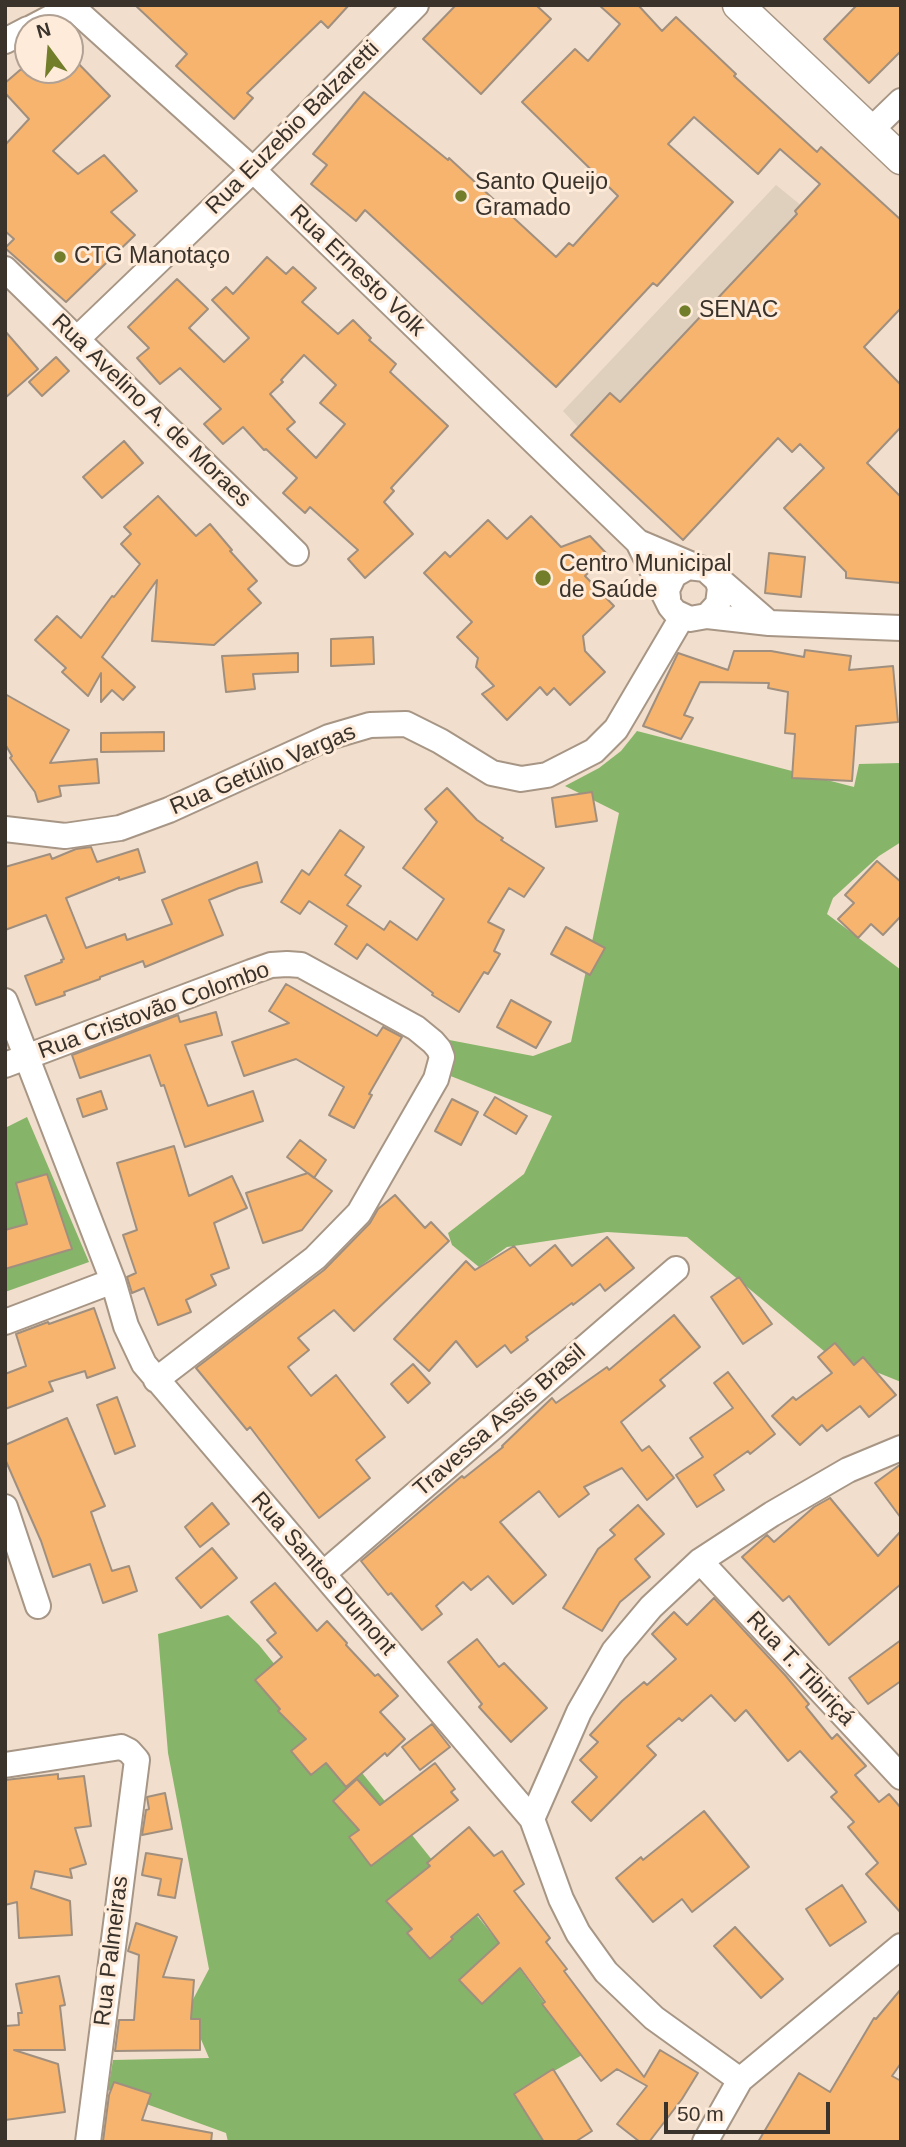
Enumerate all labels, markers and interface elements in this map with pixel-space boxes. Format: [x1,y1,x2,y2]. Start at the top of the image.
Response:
north arrow [14,14,84,84]
text: N [34,18,53,42]
street label: Rua Euzebio Balzaretti [201,36,385,220]
place label: Santo Queijo Gramado [475,169,608,223]
marker: Santo Queijo Gramado [453,188,469,204]
street label: Rua Ernesto Volk [283,199,431,343]
place label: CTG Manotaço [74,243,230,271]
marker: CTG Manotaço [52,249,68,265]
place label: SENAC [699,297,778,325]
marker: SENAC [677,303,693,319]
street label: Rua Avelino A. de Moraes [45,308,257,514]
place label: Centro Municipal de Saúde [559,551,732,605]
marker: Centro Municipal de Saúde [533,568,553,588]
street label: Rua Getúlio Vargas [166,718,360,822]
street label: Rua Cristovão Colombo [35,956,273,1066]
street label: Travessa Assis Brasil [408,1339,592,1503]
street label: Rua Santos Dumont [245,1487,401,1661]
street label: Rua T. Tibiriçá [740,1606,860,1732]
street label: Rua Palmeiras [89,1874,135,2028]
scale bar [668,2088,834,2132]
text: 50 m [677,2102,724,2125]

